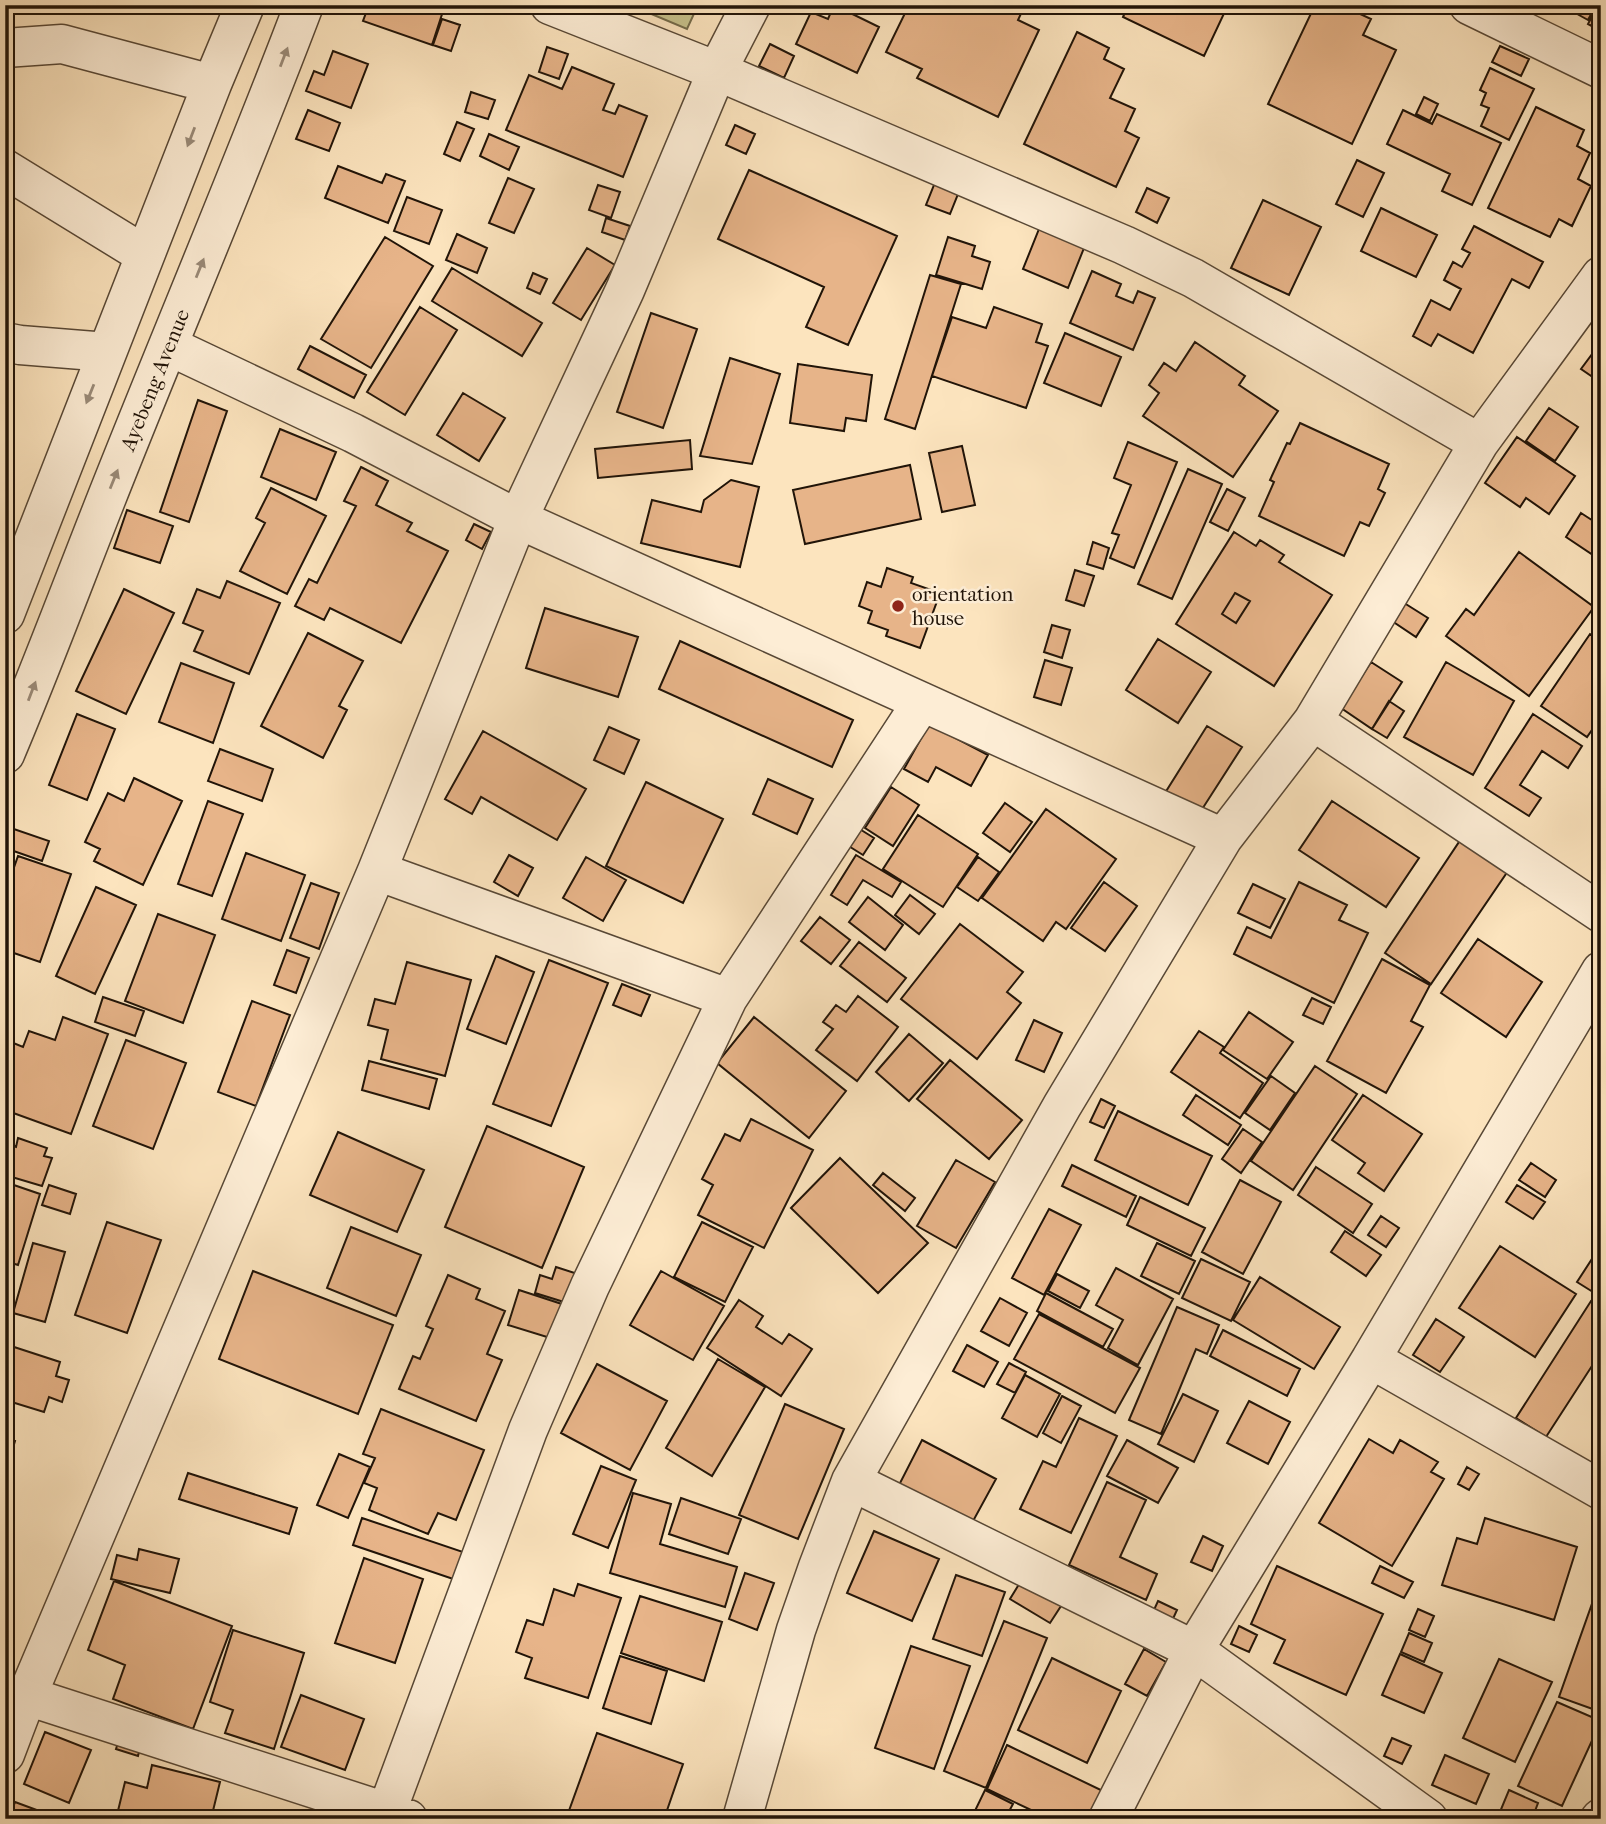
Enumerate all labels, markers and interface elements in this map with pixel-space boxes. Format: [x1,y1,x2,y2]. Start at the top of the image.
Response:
one-way arrow [279,46,290,67]
one-way arrow [186,126,197,147]
one-way arrow [195,258,206,279]
street label: Ayebeng Avenue [115,306,194,455]
one-way arrow [85,384,96,405]
one-way arrow [109,468,120,489]
place label: orientation house [912,582,1013,630]
marker: orientation house [890,598,906,614]
one-way arrow [26,680,37,701]

